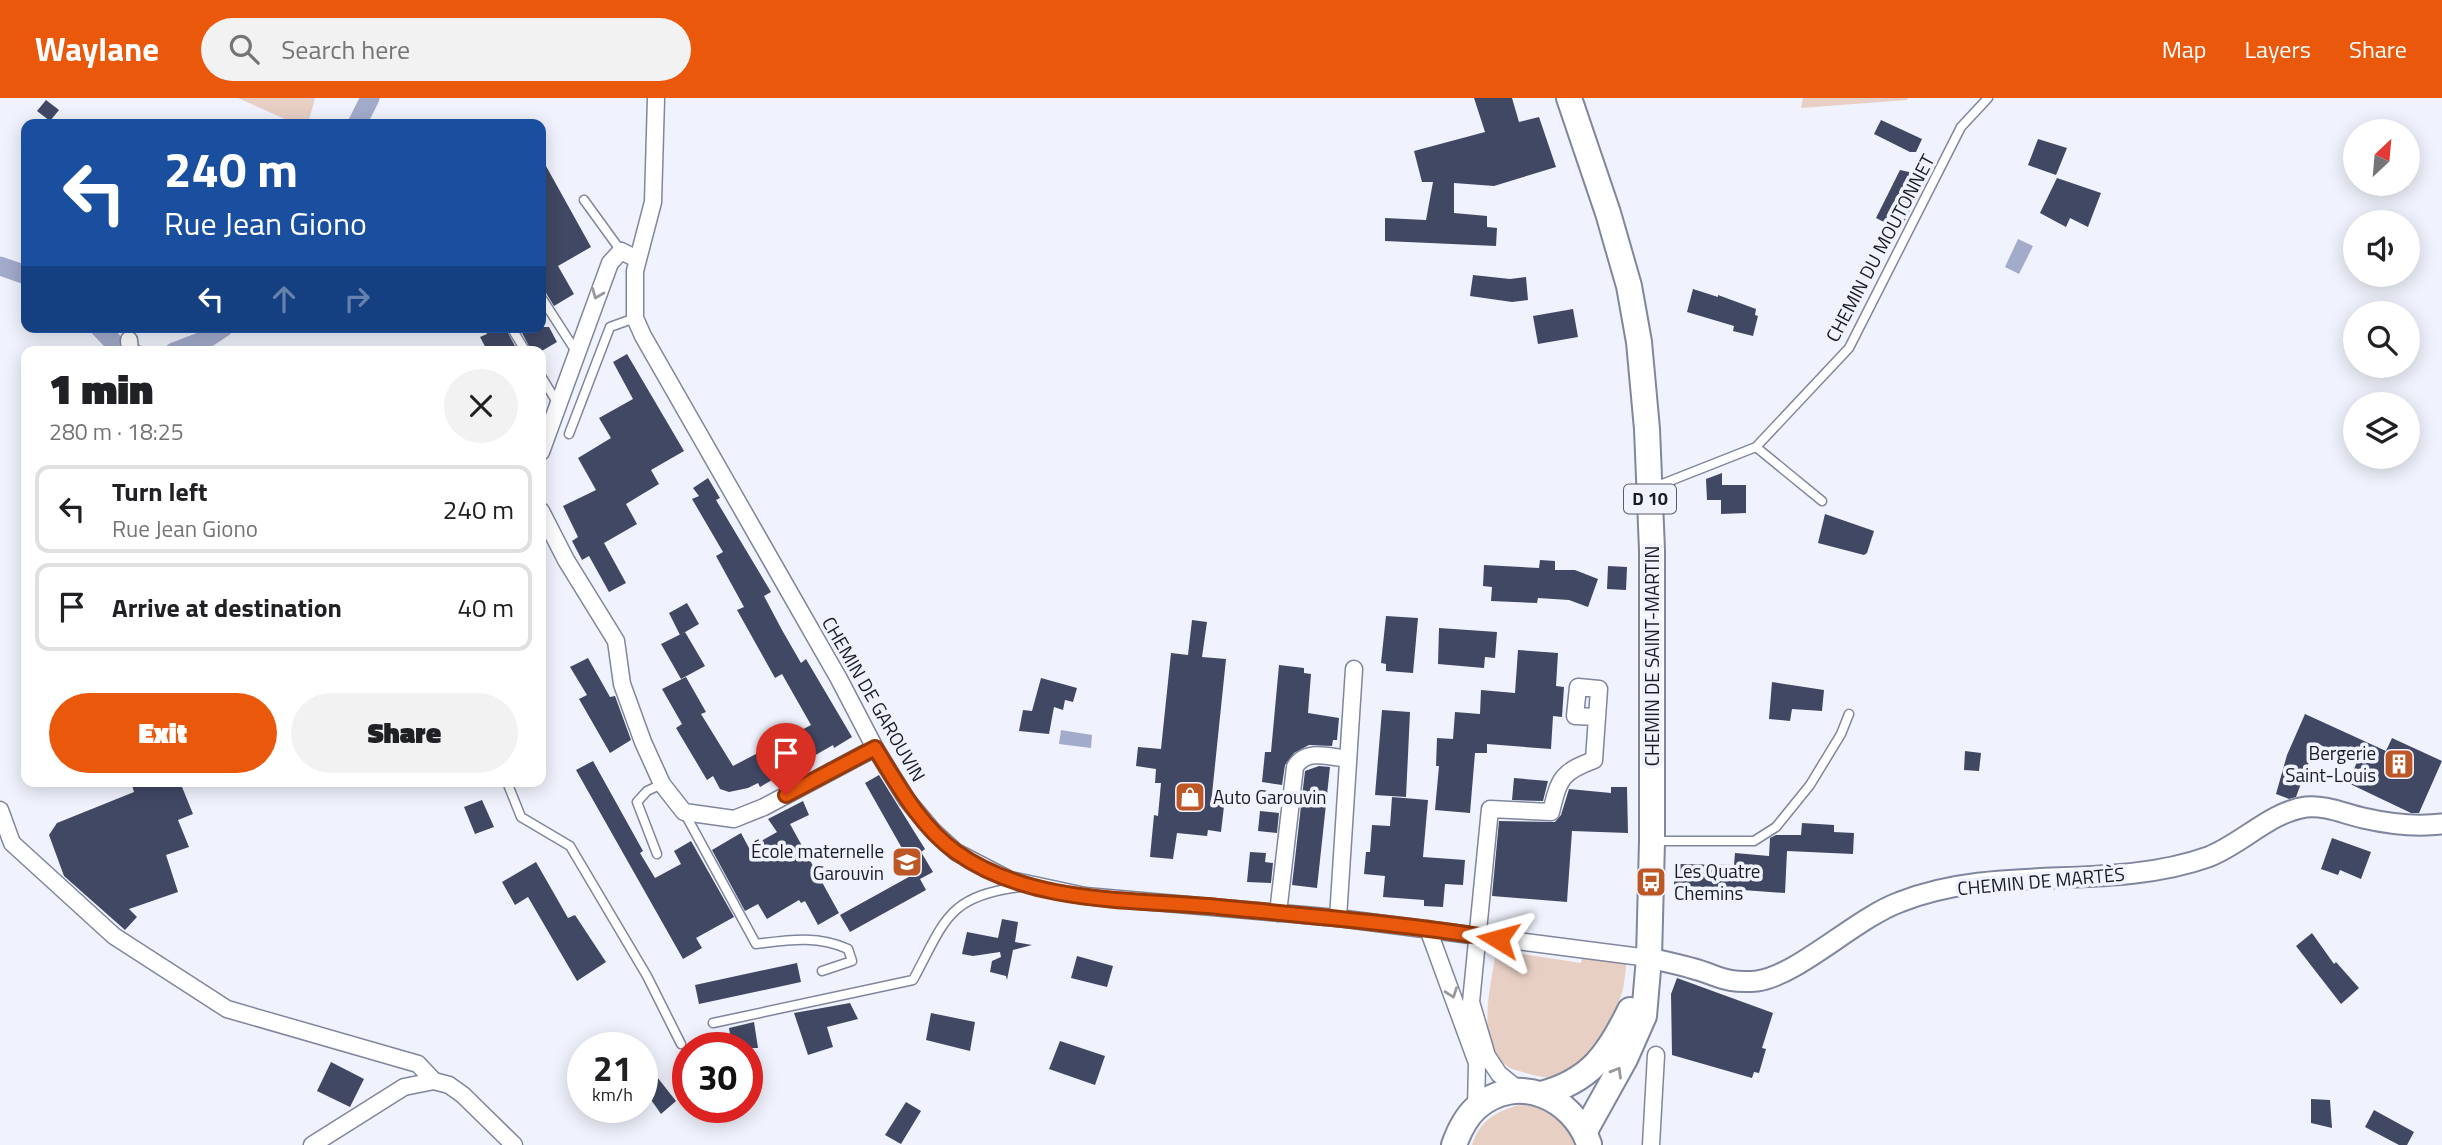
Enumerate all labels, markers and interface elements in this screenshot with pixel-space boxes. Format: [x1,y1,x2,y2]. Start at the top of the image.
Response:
search box [201,18,691,81]
text: Waylane [35,24,159,74]
icon: search [225,30,263,68]
text: Search here [281,30,410,69]
text: Map [2162,31,2207,67]
text: Layers [2245,31,2311,67]
text: Share [2349,31,2407,67]
north arrow [2343,119,2420,196]
map controls [2343,119,2420,469]
text: 240 m [164,131,298,206]
icon: left [49,147,140,238]
street label: CHEMIN DU MOUTONNET [1818,149,1941,347]
text: Rue Jean Giono [164,199,367,247]
button: sound [2343,210,2420,287]
icon: left [192,280,230,318]
icon: ahead [265,280,303,318]
icon: right [338,280,376,318]
one-way arrow [592,288,606,300]
button: search [2343,301,2420,378]
text: 1 min [49,356,153,420]
button: close [444,369,518,443]
button: layers [2343,392,2420,469]
text: 280 m · 18:25 [49,414,184,449]
text: Turn left [112,472,207,511]
road number: D 10 [1624,484,1676,514]
icon: left [53,490,91,528]
text: 240 m [443,490,514,529]
text: Rue Jean Giono [112,511,258,546]
street label: CHEMIN DE SAINT-MARTIN [1637,546,1666,766]
icon: arrive [53,588,91,626]
text: Arrive at destination [112,588,342,627]
text: 40 m [457,588,514,627]
street label: CHEMIN DE GAROUVIN [815,611,934,787]
button: Exit [49,693,277,773]
button: Share [291,693,518,773]
pin [756,723,816,795]
icon: arrive [767,734,805,772]
place label: Bergerie Saint-Louis [2285,738,2376,789]
building icon: Bergerie Saint-Louis [2382,747,2416,781]
shop icon: Auto Garouvin [1173,780,1207,814]
place label: Auto Garouvin [1213,782,1327,811]
place label: École maternelle Garouvin [751,836,884,887]
school or university icon: École maternelle Garouvin [890,845,924,879]
place label: Les Quatre Chemins [1674,856,1760,907]
street label: CHEMIN DE MARTÈS [1956,859,2126,902]
bus stop icon: Les Quatre Chemins [1634,865,1668,899]
position arrow [1461,902,1535,976]
one-way arrow [1443,987,1457,999]
speed limit sign: 30 [672,1032,763,1123]
text: 21 [593,1041,632,1095]
one-way arrow [1609,1066,1622,1079]
text: km/h [592,1081,633,1108]

